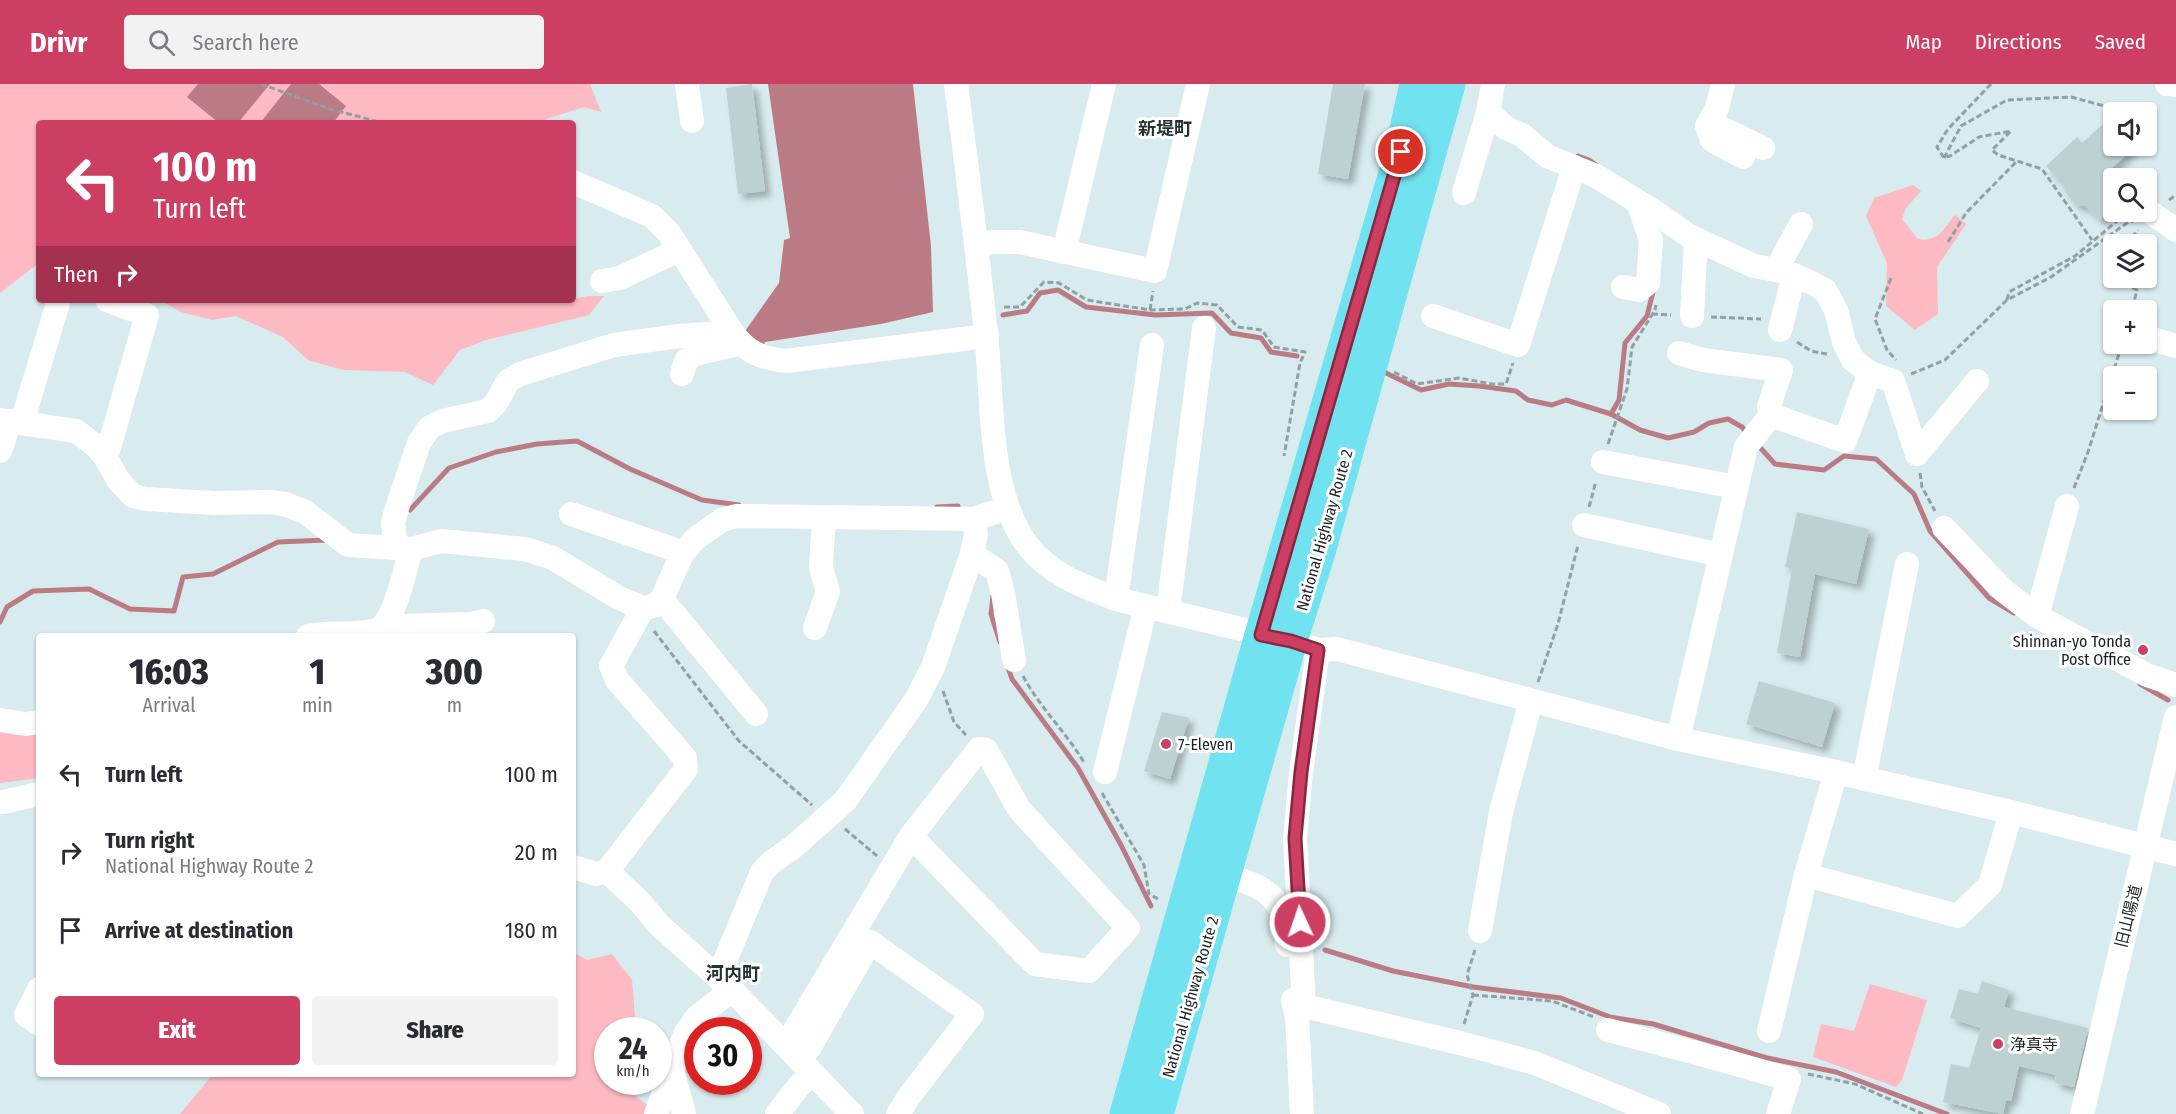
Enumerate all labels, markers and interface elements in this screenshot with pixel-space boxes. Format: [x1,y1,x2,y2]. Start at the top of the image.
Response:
search box [124,15,544,69]
text: Drivr [30,26,88,59]
icon: search [145,26,178,59]
text: Search here [193,29,299,56]
text: Map [1905,29,1942,55]
text: Directions [1975,29,2062,55]
text: Saved [2095,29,2146,55]
map controls [2103,102,2157,420]
button: sound [2103,102,2157,156]
district label: 新堤町 [1138,118,1192,140]
pin [1375,126,1426,177]
icon: arrive [1384,135,1417,168]
text: 100 m [153,142,257,192]
icon: left [54,144,132,222]
button: search [2103,168,2157,222]
text: Turn left [153,193,246,225]
button: layers [2103,234,2157,288]
icon: right [110,258,143,291]
text: Then [54,261,98,288]
button: + [2103,300,2157,354]
button: − [2103,366,2157,420]
street label: National Highway Route 2 [1292,447,1357,613]
place label: Shinnan-yo Tonda Post Office [2013,632,2131,669]
marker: Shinnan-yo Tonda Post Office [2136,643,2150,657]
text: 16:03 [129,650,209,694]
text: 1 [310,650,325,694]
text: 300 [426,650,483,694]
text: Arrival [142,693,195,717]
text: min [302,693,333,717]
text: m [447,693,462,717]
place label: 7-Eleven [1178,735,1233,754]
marker: 7-Eleven [1159,737,1173,751]
icon: left [54,758,87,791]
text: Turn left [105,761,183,788]
text: 100 m [504,761,558,788]
text: Turn right [105,827,194,854]
icon: right [54,836,87,869]
text: 20 m [515,839,558,866]
text: National Highway Route 2 [105,854,313,878]
street label: 旧山陽道 [2112,883,2145,949]
position arrow [1268,890,1332,954]
icon: arrive [54,914,87,947]
street label: National Highway Route 2 [1158,914,1223,1080]
text: Arrive at destination [105,917,293,944]
text: 180 m [505,917,558,944]
district label: 河内町 [706,963,760,985]
button: Exit [54,996,300,1065]
button: Share [312,996,558,1065]
speed limit sign: 30 [684,1017,762,1095]
text: 24 [619,1031,647,1067]
place label: 浄真寺 [2010,1035,2058,1054]
marker: 浄真寺 [1991,1037,2005,1051]
text: km/h [616,1062,650,1080]

